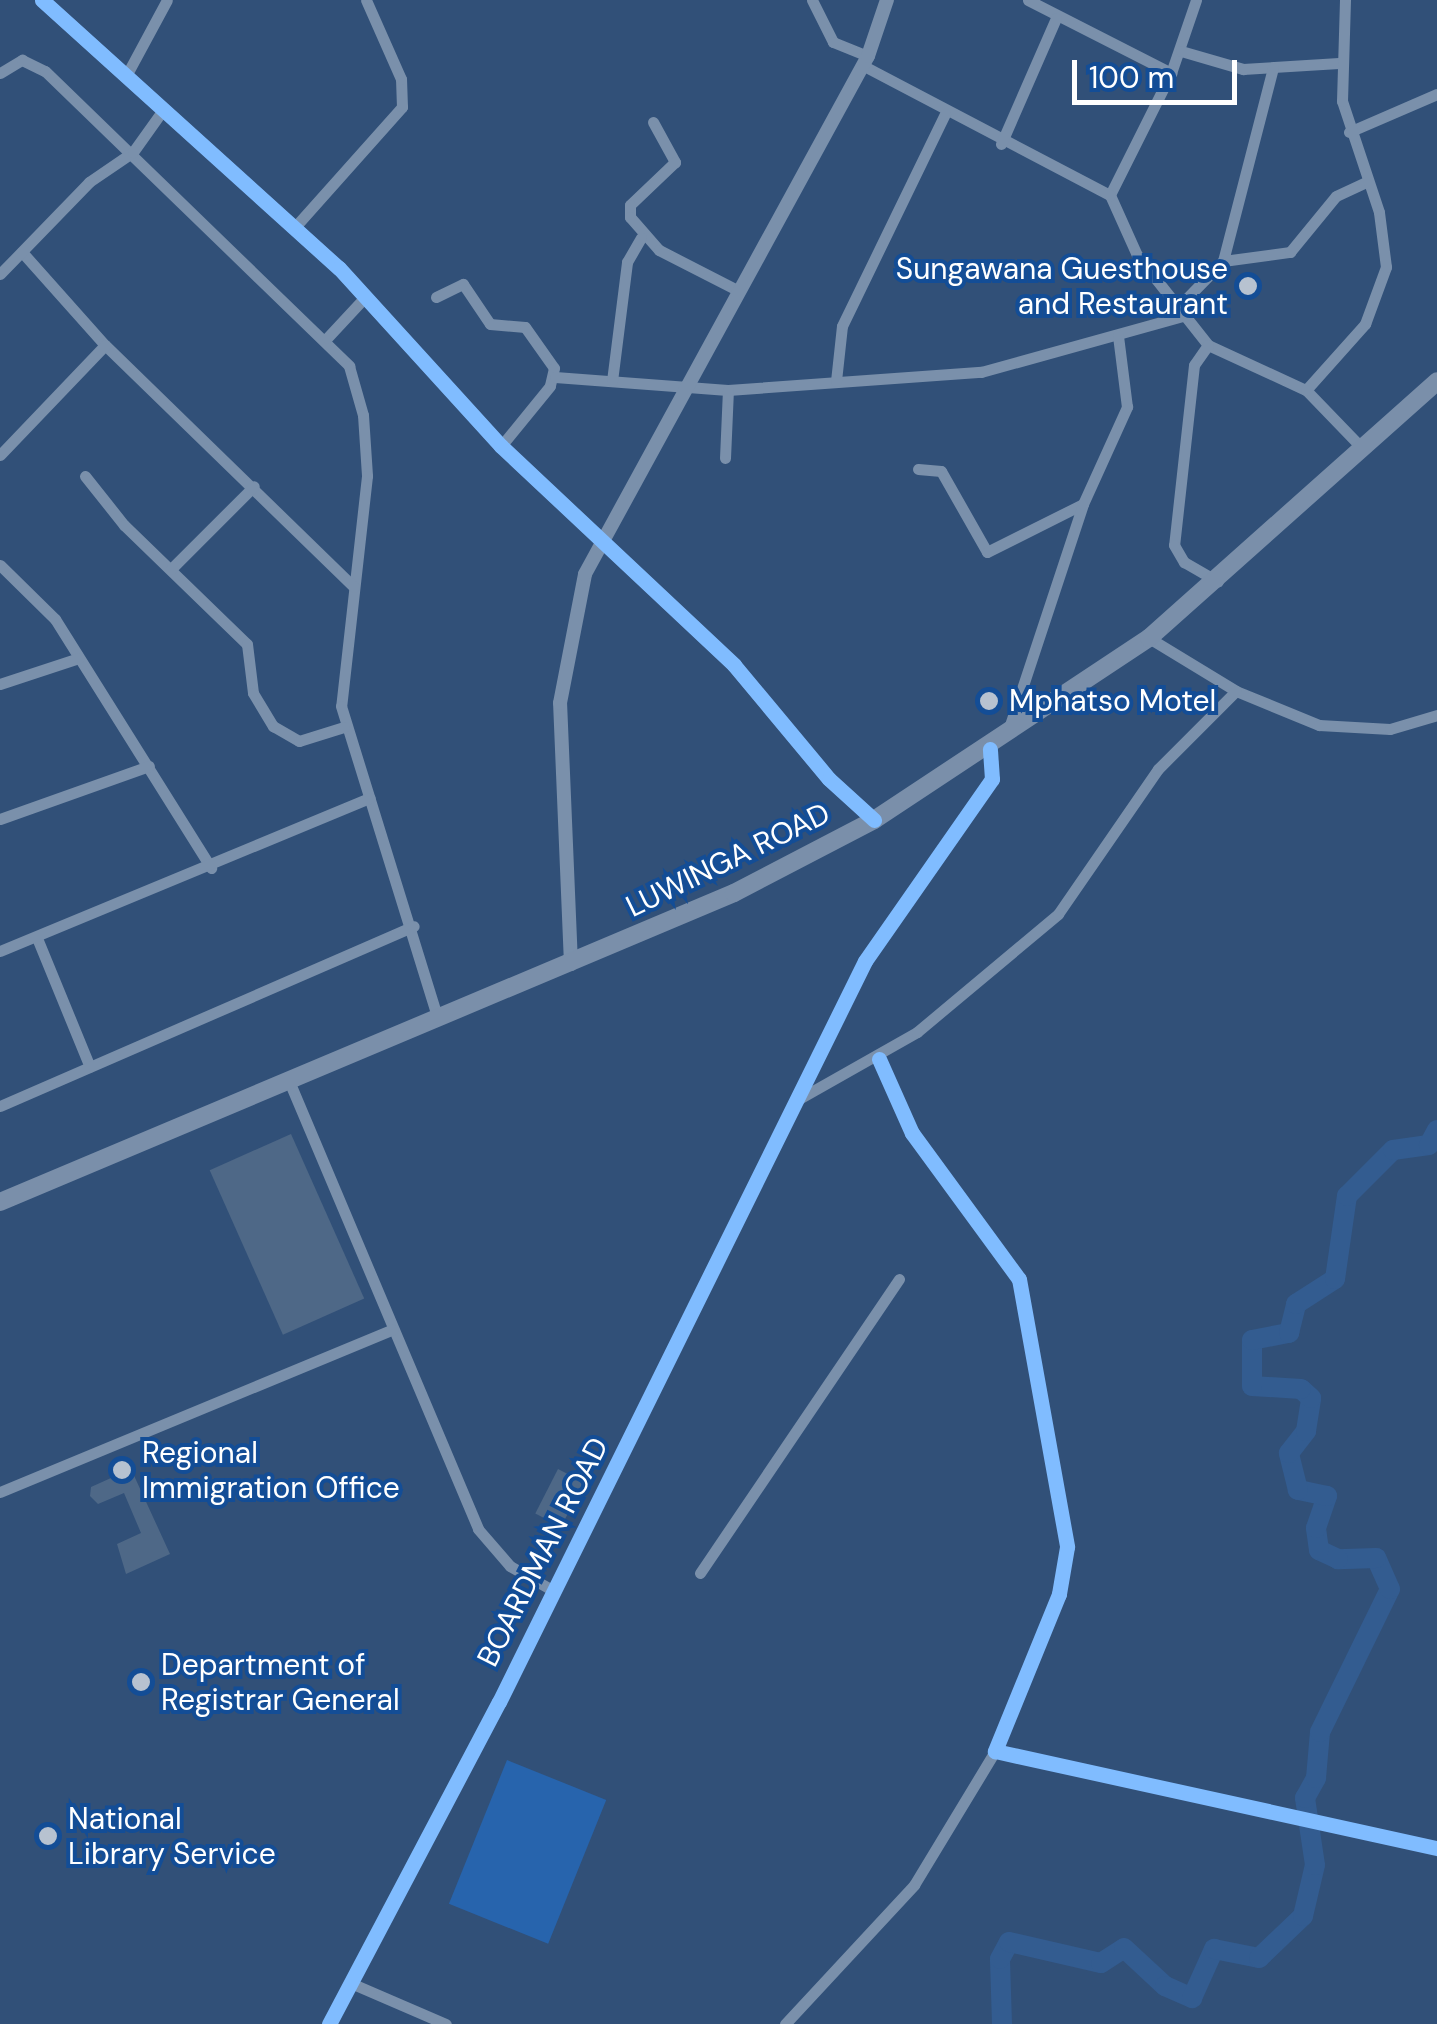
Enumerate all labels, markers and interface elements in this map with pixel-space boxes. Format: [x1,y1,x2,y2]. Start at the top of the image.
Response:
scale bar [1077,40,1242,102]
text: 100 m [1089,58,1174,97]
place label: Sungawana Guesthouse and Restaurant [896,251,1228,322]
marker: Sungawana Guesthouse and Restaurant [1237,275,1259,297]
place label: Mphatso Motel [1009,683,1216,719]
marker: Mphatso Motel [978,690,1000,712]
street label: LUWINGA ROAD [620,795,836,925]
street label: BOARDMAN ROAD [470,1431,616,1673]
place label: Regional Immigration Office [142,1435,400,1506]
marker: Regional Immigration Office [111,1459,133,1481]
place label: Department of Registrar General [161,1647,400,1718]
marker: Department of Registrar General [130,1671,152,1693]
place label: National Library Service [68,1801,276,1872]
marker: National Library Service [37,1825,59,1847]

